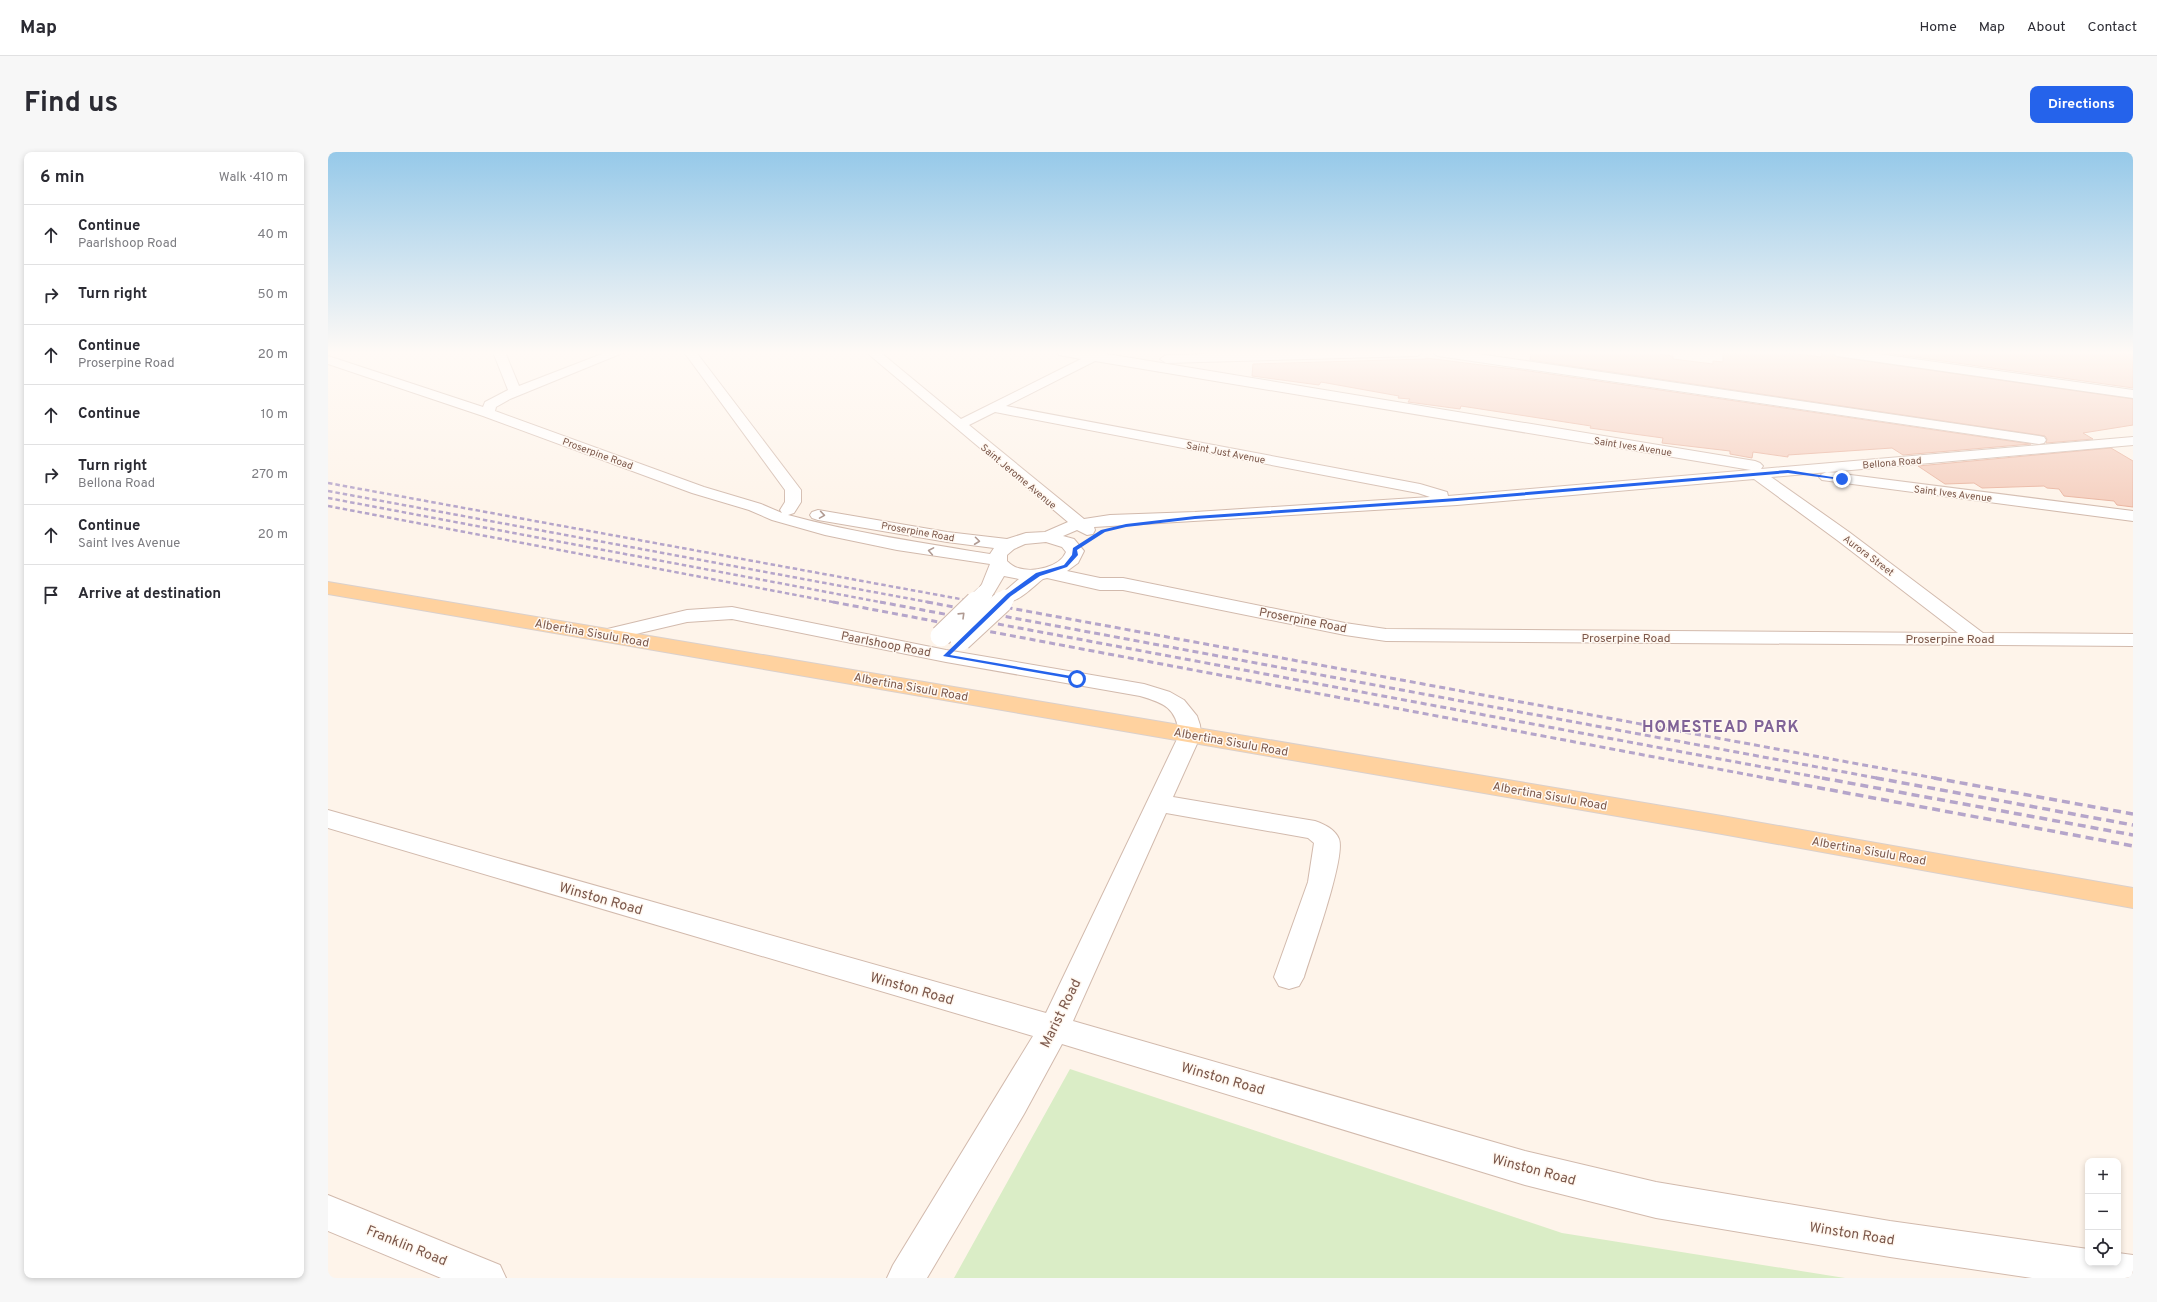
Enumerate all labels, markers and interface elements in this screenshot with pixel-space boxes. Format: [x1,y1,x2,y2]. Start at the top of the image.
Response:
text: Map [20,16,57,40]
text: Home [1920,19,1957,36]
text: Map [1979,19,2005,36]
text: About [2027,19,2066,36]
text: Contact [2088,19,2137,36]
text: Find us [24,86,118,122]
button: Directions [2030,86,2133,123]
text: 6 min [40,167,84,189]
text: Walk · 410 m [219,170,288,186]
text: Continue [78,217,140,236]
icon: ahead [40,224,62,246]
text: 40 m [258,227,288,243]
text: Paarlshoop Road [78,236,177,252]
icon: right [40,284,62,306]
text: Turn right [78,285,147,304]
text: 50 m [258,287,288,303]
text: Continue [78,337,140,356]
icon: ahead [40,344,62,366]
text: 20 m [258,347,288,363]
text: Proserpine Road [78,356,174,372]
icon: ahead [40,404,62,426]
text: Continue [78,405,140,424]
text: 10 m [261,407,288,423]
street label: Saint Ives Avenue [1593,435,1673,460]
street label: Proserpine Road [560,436,635,473]
street label: Saint Just Avenue [1185,439,1266,468]
street label: Saint Jerome Avenue [978,442,1059,513]
street label: Bellona Road [1862,454,1922,473]
text: Turn right [78,457,147,476]
icon: right [40,464,62,486]
text: 270 m [251,467,288,483]
route end [1833,470,1851,488]
text: Bellona Road [78,476,155,492]
street label: Saint Ives Avenue [1913,483,1993,506]
one-way arrow [818,510,825,519]
text: Continue [78,517,140,536]
street label: Proserpine Road [880,520,955,545]
icon: ahead [40,524,62,546]
text: 20 m [258,527,288,543]
street label: Aurora Street [1840,533,1896,580]
text: Saint Ives Avenue [78,536,180,552]
one-way arrow [974,536,980,545]
one-way arrow [928,547,934,556]
icon: arrive [40,584,62,606]
text: Arrive at destination [78,585,221,604]
street label: Proserpine Road [1258,605,1348,637]
one-way arrow [957,612,965,620]
street label: Albertina Sisulu Road [533,616,650,652]
street label: Paarlshoop Road [839,628,932,662]
street label: Proserpine Road [1581,631,1671,647]
street label: Proserpine Road [1905,632,1995,648]
street label: Albertina Sisulu Road [852,670,969,706]
route start [1068,670,1086,688]
district label: HOMESTEAD PARK [1642,718,1800,738]
street label: Albertina Sisulu Road [1172,725,1289,761]
street label: Albertina Sisulu Road [1491,779,1608,815]
street label: Albertina Sisulu Road [1810,834,1927,870]
street label: Winston Road [557,879,644,919]
street label: Winston Road [868,969,955,1009]
street label: Marist Road [1037,976,1085,1051]
street label: Winston Road [1179,1059,1266,1099]
street label: Winston Road [1490,1151,1577,1190]
map controls [2085,1158,2121,1266]
button: + [2085,1158,2121,1194]
button: − [2085,1194,2121,1230]
street label: Winston Road [1808,1219,1896,1250]
street label: Franklin Road [364,1222,449,1270]
button: locate [2085,1230,2121,1266]

